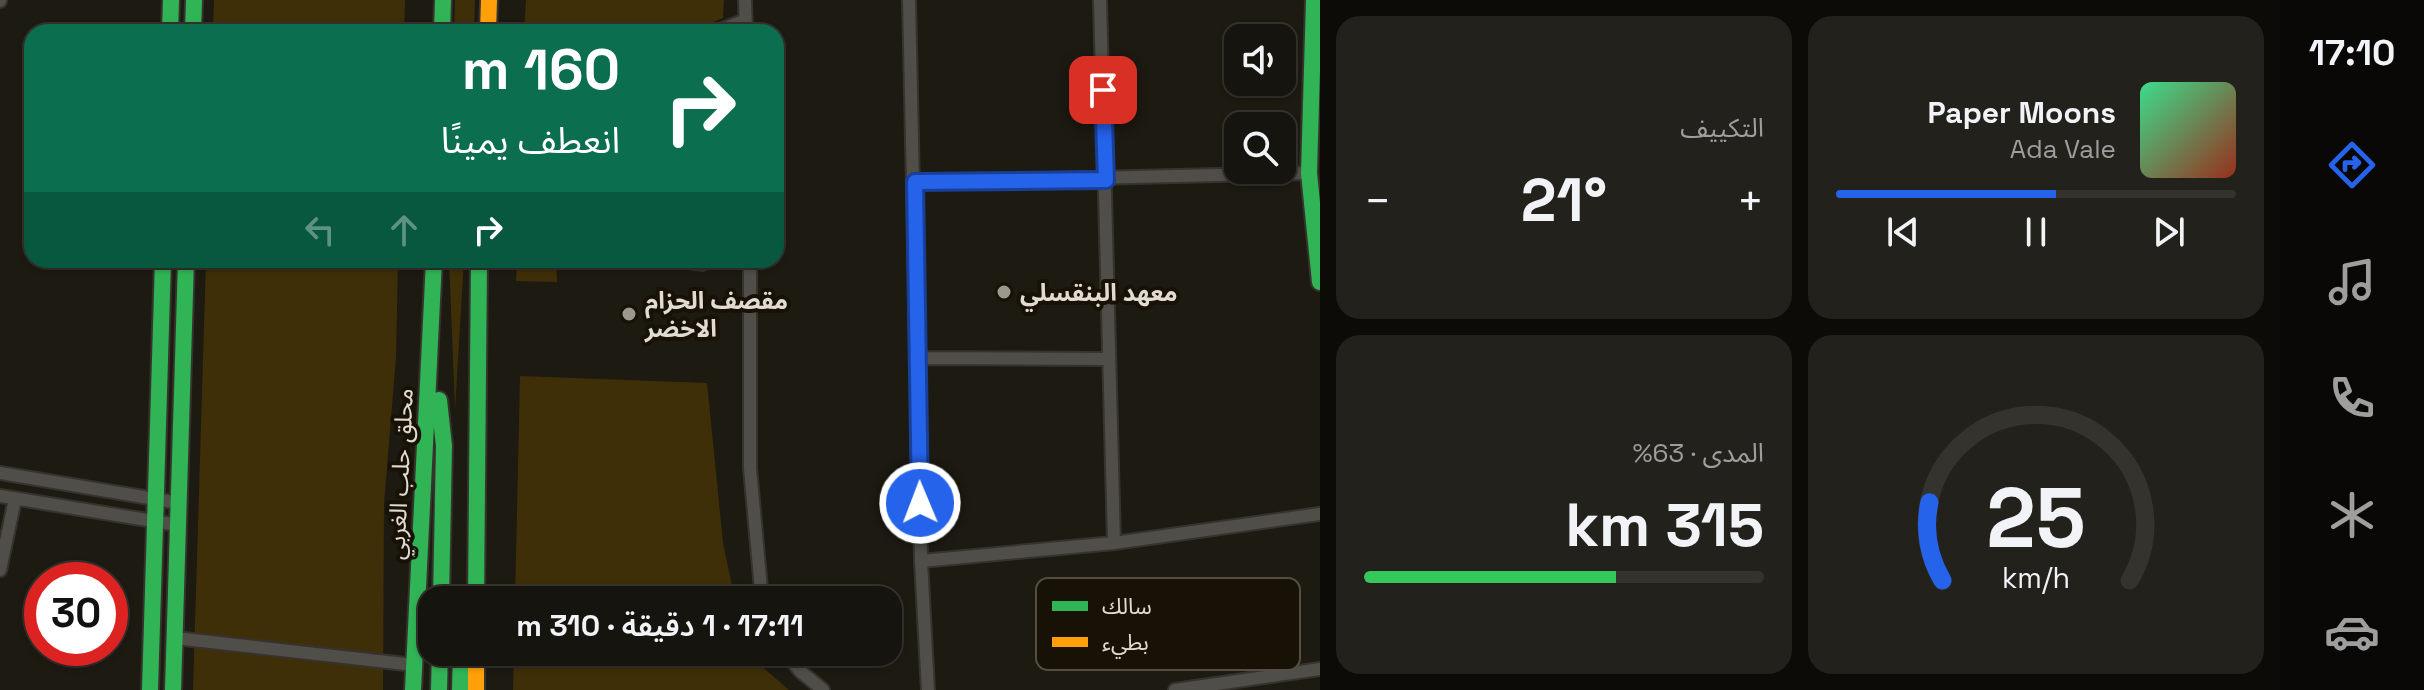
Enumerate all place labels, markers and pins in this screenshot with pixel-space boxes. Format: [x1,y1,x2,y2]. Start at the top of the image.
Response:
pin [1069,56,1137,124]
place label: معهد البنقسلي [1020,277,1177,312]
marker: معهد البنقسلي [995,283,1013,301]
place label: مقصف الحزام الاخضر [644,285,788,344]
marker: مقصف الحزام الاخضر [620,305,638,323]

